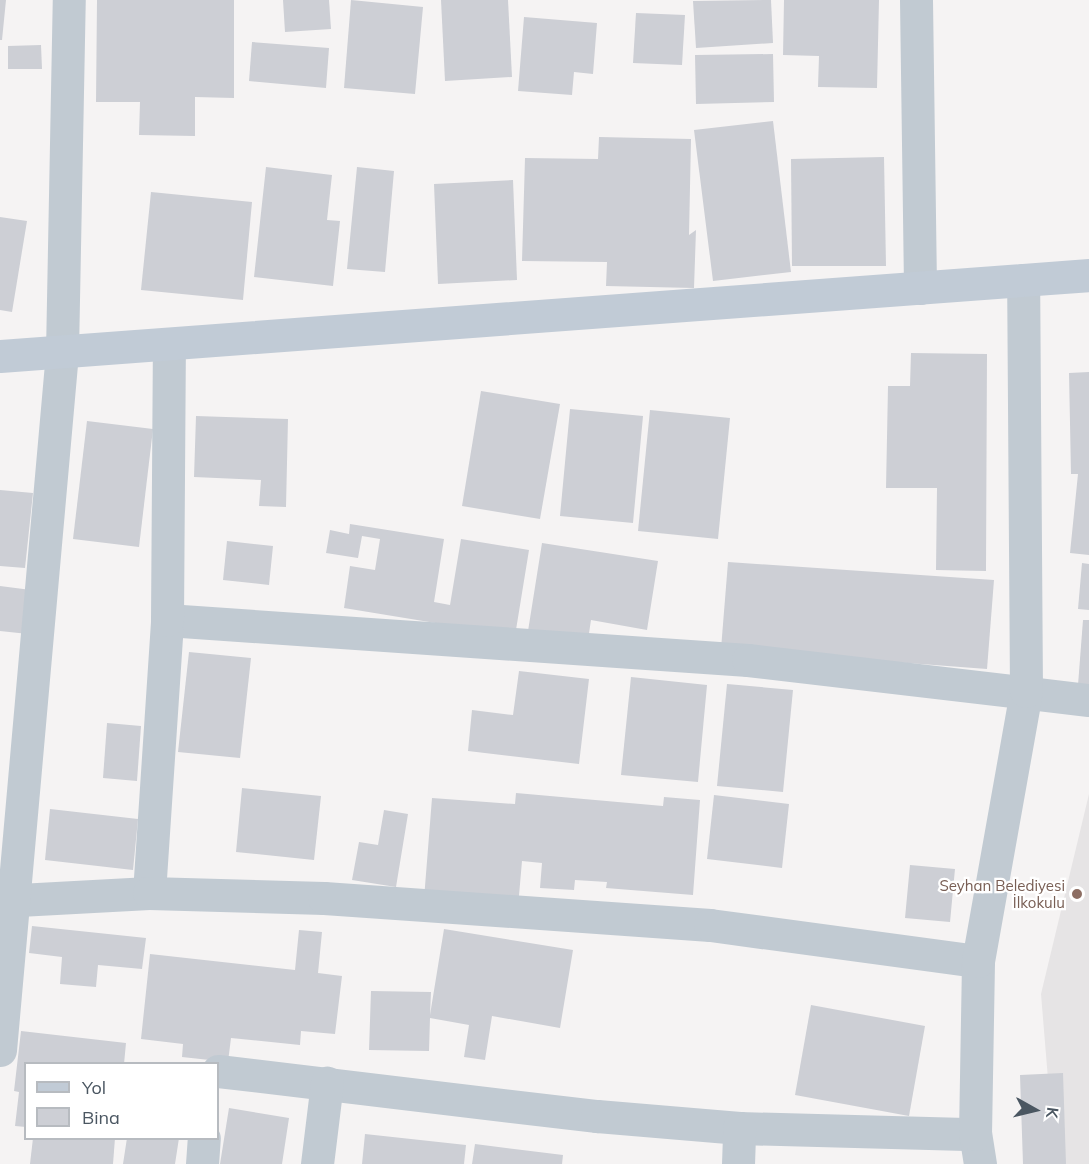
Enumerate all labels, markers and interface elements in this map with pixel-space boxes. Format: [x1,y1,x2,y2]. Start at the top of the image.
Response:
place label: Seyhan Belediyesi İlkokulu [939,876,1065,911]
marker: Seyhan Belediyesi İlkokulu [1070,887,1084,901]
legend [24,1062,219,1140]
text: Yol [82,1076,106,1099]
north arrow [1005,1080,1065,1140]
text: Bina [82,1106,120,1129]
text: K [1042,1106,1063,1119]

